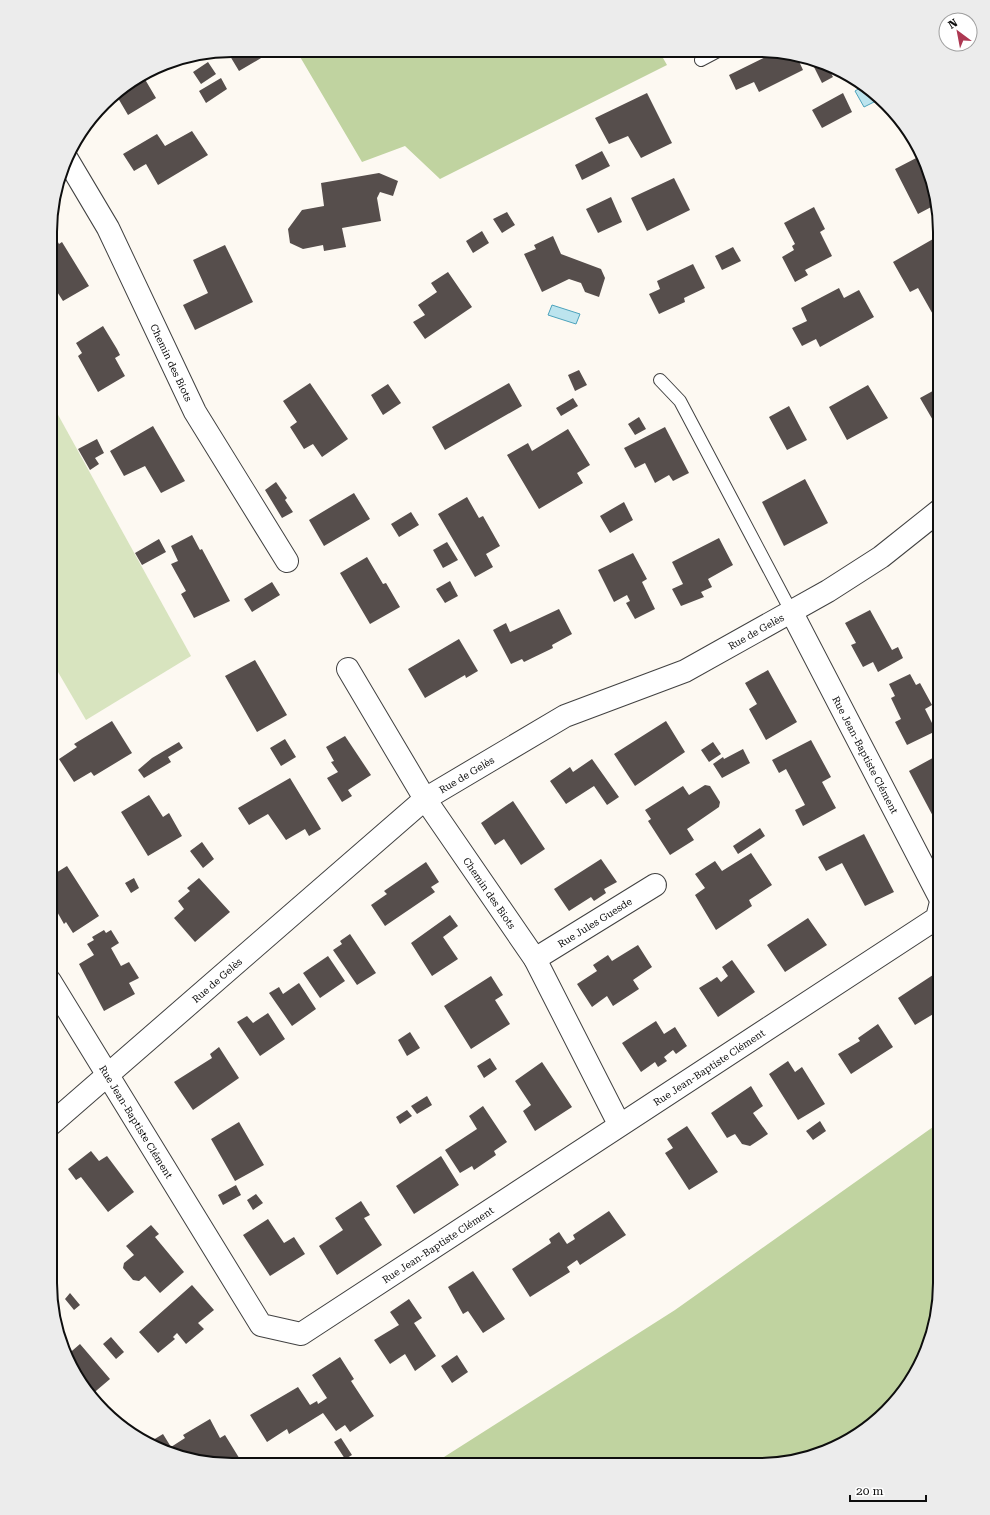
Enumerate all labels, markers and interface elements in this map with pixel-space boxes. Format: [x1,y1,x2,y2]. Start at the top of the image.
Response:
north arrow [938,12,978,52]
text: N [946,16,960,32]
street label: Chemin des Biots [149,322,195,403]
street label: Rue de Gelès [726,611,786,651]
street label: Rue Jean-Baptiste Clément [831,694,901,816]
street label: Rue de Gelès [437,754,496,795]
street label: Chemin des Biots [461,855,518,931]
street label: Rue Jules Guesde [555,895,634,949]
street label: Rue de Gelès [190,955,244,1005]
street label: Rue Jean-Baptiste Clément [651,1027,767,1108]
street label: Rue Jean-Baptiste Clément [97,1063,175,1181]
street label: Rue Jean-Baptiste Clément [380,1204,496,1285]
scale bar [850,1477,926,1503]
text: 20 m [856,1484,883,1498]

